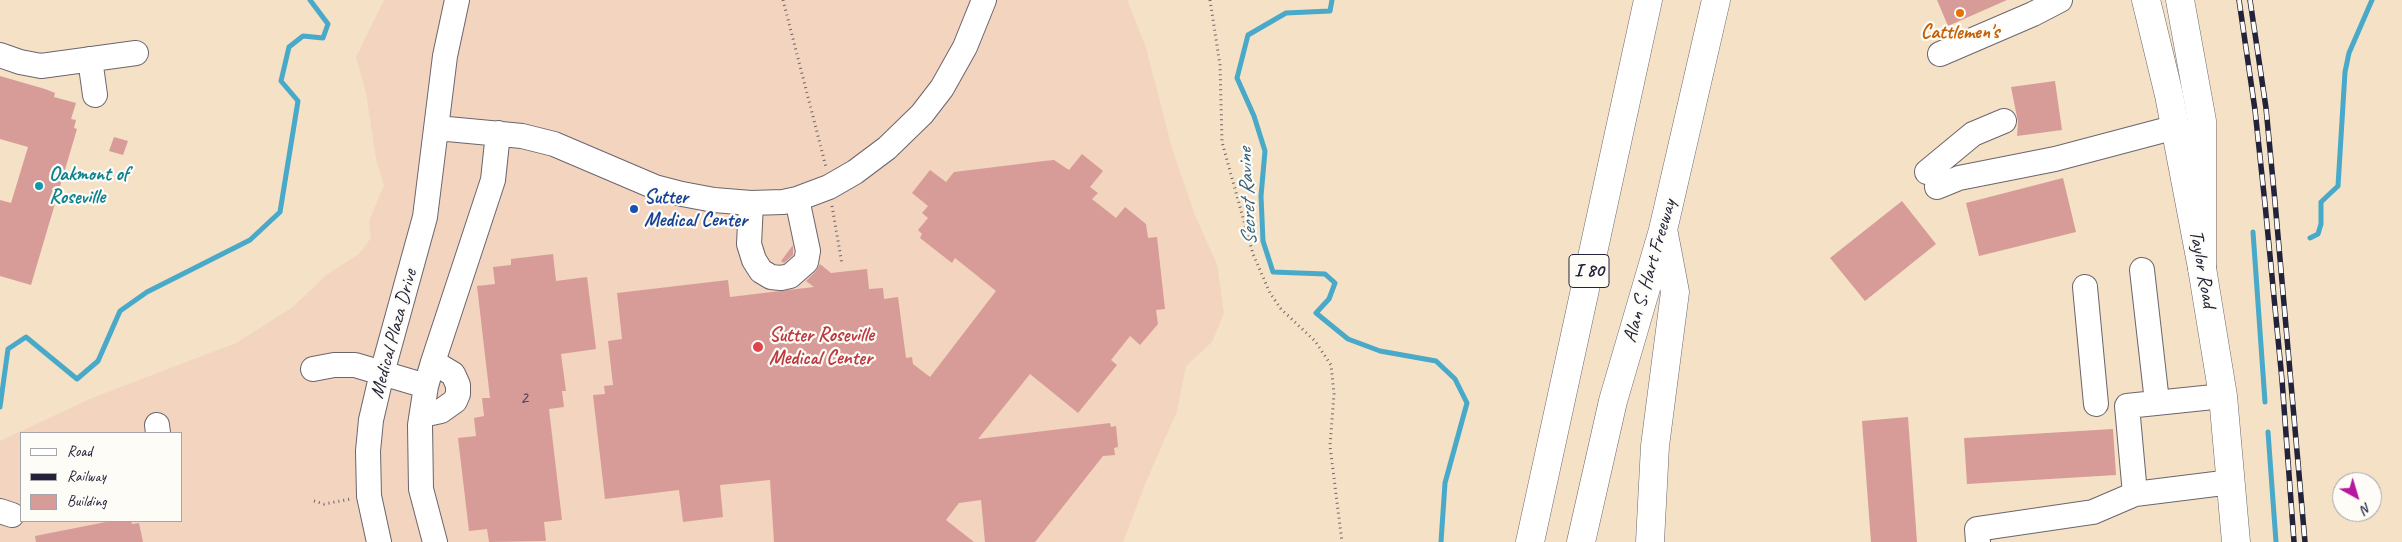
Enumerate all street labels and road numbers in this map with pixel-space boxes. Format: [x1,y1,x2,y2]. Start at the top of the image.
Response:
street label: Alan S. Hart Freeway [1618,197,1682,345]
street label: Taylor Road [2183,228,2221,310]
road number: I 80 [1569,255,1609,288]
street label: Medical Plaza Drive [365,267,423,401]

